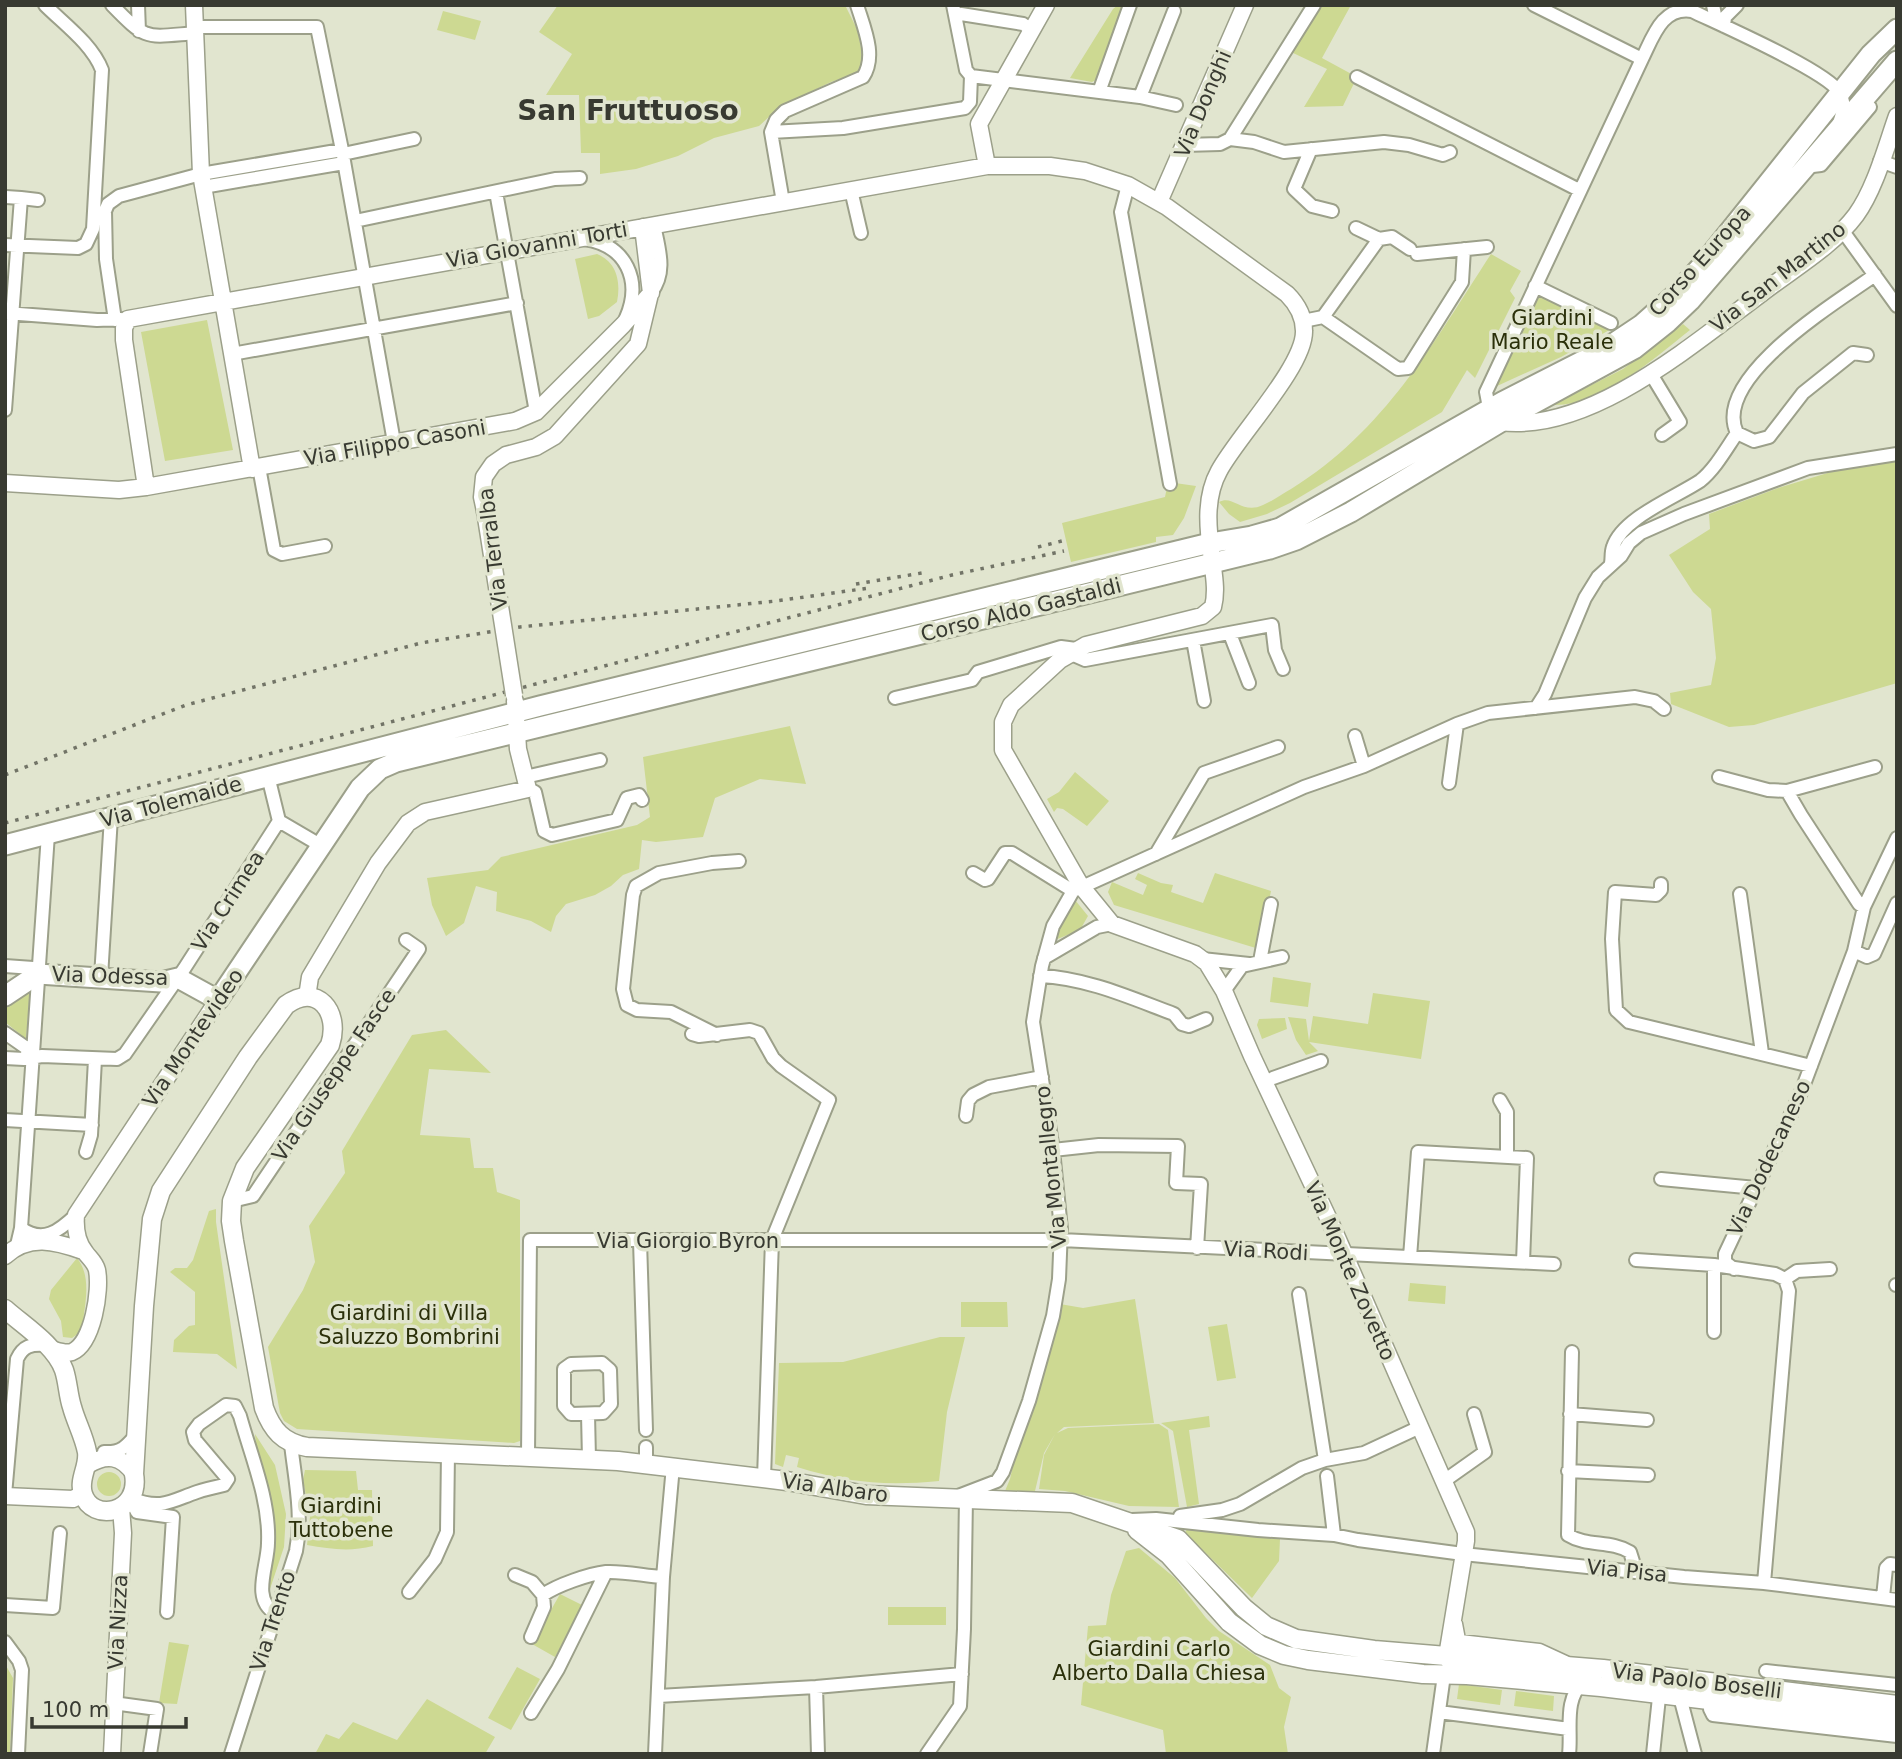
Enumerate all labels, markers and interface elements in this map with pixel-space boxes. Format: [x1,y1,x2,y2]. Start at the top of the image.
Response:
street label: Via Donghi [1170,47,1236,161]
district label: San Fruttuoso [517,94,739,127]
street label: Corso Europa [1644,201,1756,321]
street label: Via Giovanni Torti [445,217,629,273]
street label: Via San Martino [1705,217,1851,337]
park label: Giardini Mario Reale [1490,306,1614,354]
street label: Via Filippo Casoni [302,415,488,471]
street label: Via Terralba [474,486,512,612]
street label: Corso Aldo Gastaldi [918,573,1124,647]
street label: Via Tolemaide [98,772,244,832]
street label: Via Crimea [187,846,269,956]
street label: Via Odessa [51,962,169,990]
street label: Via Montevideo [138,964,248,1112]
street label: Via Giuseppe Fasce [267,984,401,1166]
street label: Via Dodecaneso [1722,1076,1816,1240]
street label: Via Montallegro [1031,1084,1071,1250]
street label: Via Monte Zovetto [1300,1178,1400,1364]
street label: Via Giorgio Byron [597,1229,779,1253]
street label: Via Rodi [1223,1237,1309,1265]
park label: Giardini di Villa Saluzzo Bombrini [318,1301,500,1349]
street label: Via Albaro [780,1469,890,1507]
park label: Giardini Tuttobene [288,1494,393,1542]
street label: Via Pisa [1585,1555,1669,1587]
street label: Via Trento [245,1568,301,1674]
street label: Via Nizza [104,1574,132,1670]
park label: Giardini Carlo Alberto Dalla Chiesa [1052,1637,1266,1685]
street label: Via Paolo Boselli [1611,1659,1783,1703]
scale bar [32,1686,186,1730]
text: 100 m [42,1698,109,1722]

